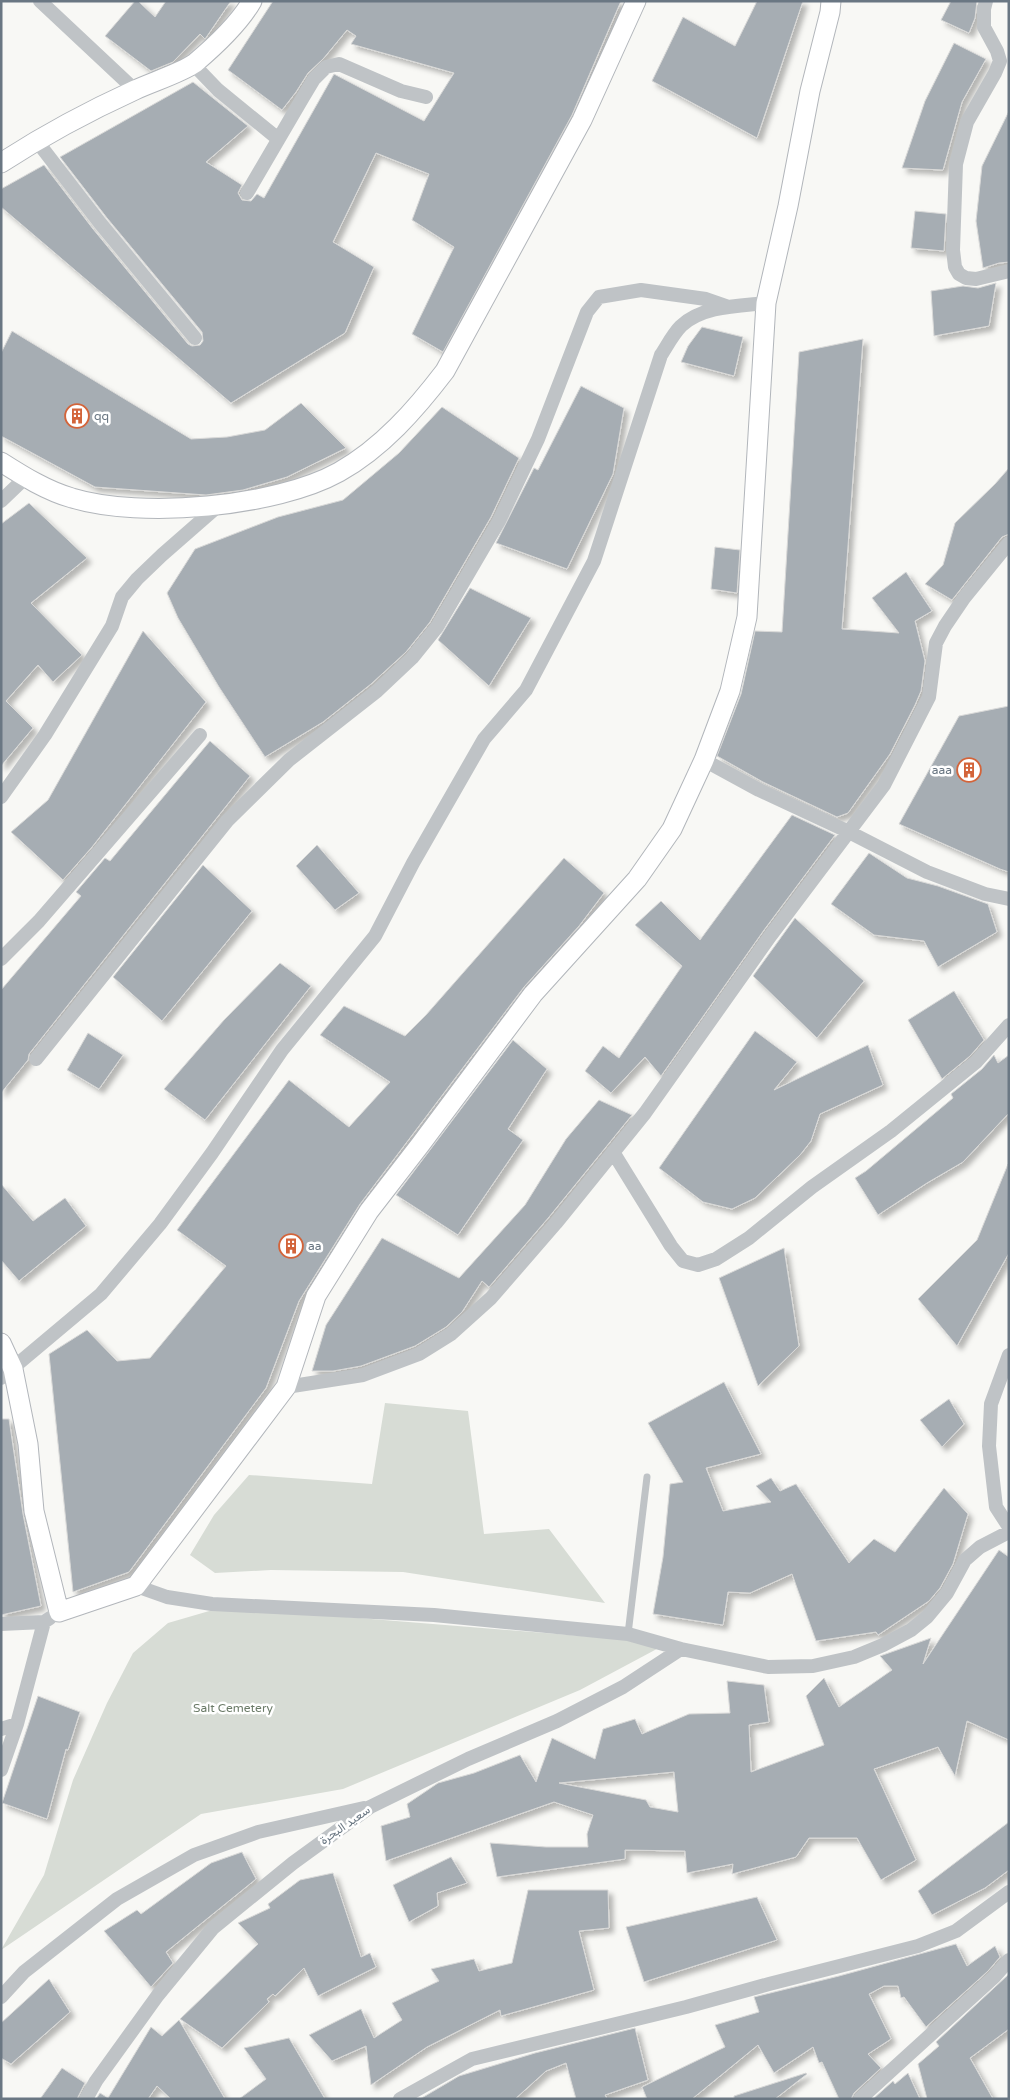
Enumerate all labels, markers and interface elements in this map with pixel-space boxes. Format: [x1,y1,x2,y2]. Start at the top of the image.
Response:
building icon: qq [64,403,90,429]
place label: qq [94,409,109,423]
building icon: aaa [956,757,982,783]
place label: aaa [932,763,952,777]
building icon: aa [278,1233,304,1259]
place label: aa [308,1239,322,1253]
park label: Salt Cemetery [193,1701,274,1715]
street label: سعيد البحرة [317,1803,373,1848]

